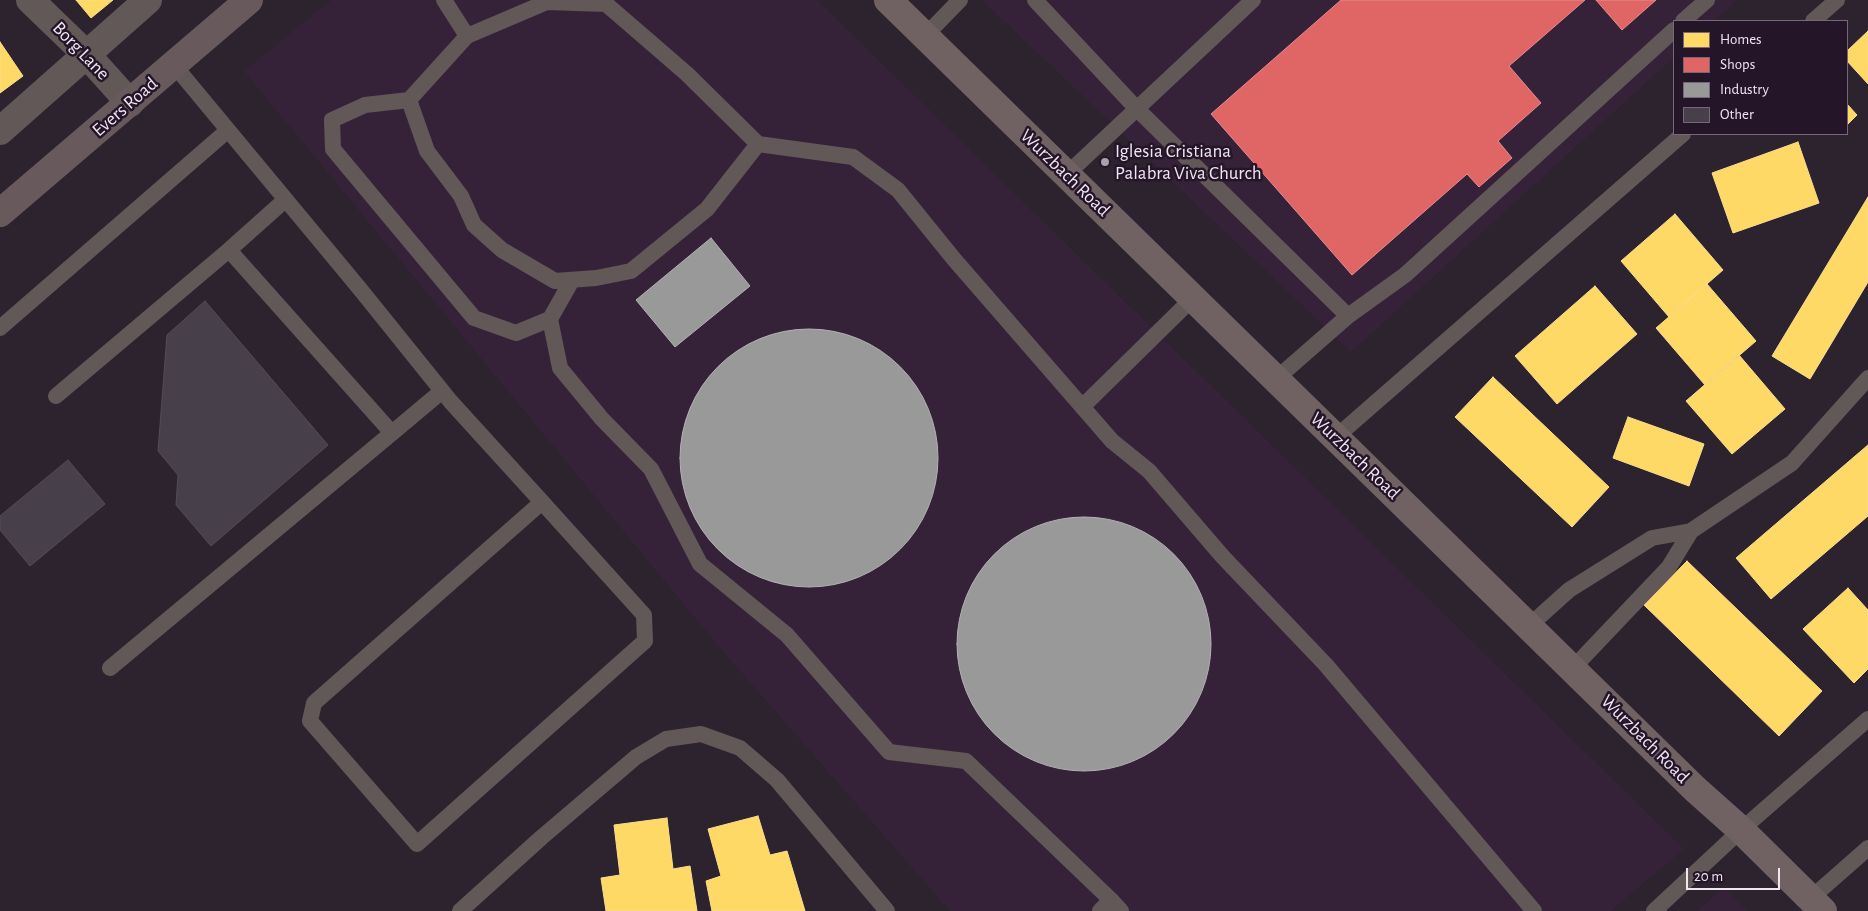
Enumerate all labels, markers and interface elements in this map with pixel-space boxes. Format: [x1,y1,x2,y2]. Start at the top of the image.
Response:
street label: Borg Lane [48,17,114,85]
legend [1673,20,1848,135]
text: Homes [1720,32,1762,47]
text: Shops [1720,57,1755,72]
street label: Evers Road [88,72,162,142]
text: Industry [1720,82,1769,97]
text: Other [1720,107,1754,122]
street label: Wurzbach Road [1015,124,1115,222]
place label: Iglesia Cristiana Palabra Viva Church [1115,140,1262,184]
marker: Iglesia Cristiana Palabra Viva Church [1099,156,1111,168]
street label: Wurzbach Road [1305,407,1405,505]
street label: Wurzbach Road [1596,690,1694,788]
scale bar [1688,858,1782,890]
text: 20 m [1694,869,1723,884]

